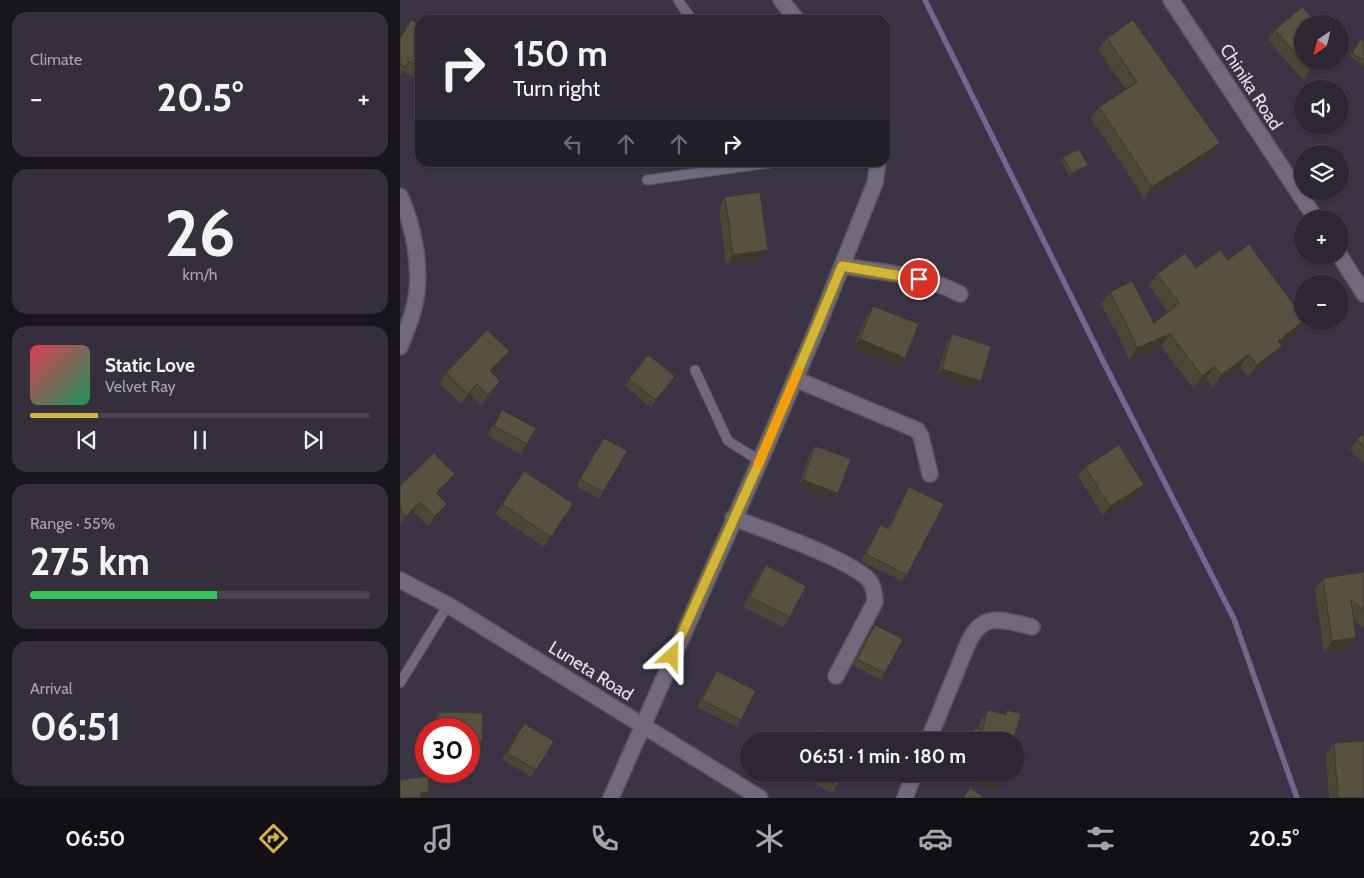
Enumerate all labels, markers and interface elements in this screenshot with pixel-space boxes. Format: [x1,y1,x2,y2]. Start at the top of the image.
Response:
north arrow [1294,15,1349,70]
map controls [1294,15,1349,330]
text: 150 m [513,32,608,75]
icon: right [430,35,495,100]
street label: Chinika Road [1215,40,1287,134]
text: Climate [30,50,82,69]
text: 20.5° [157,74,243,121]
text: Turn right [513,75,600,102]
button: sound [1294,80,1349,135]
text: − [30,81,42,115]
text: + [358,81,370,115]
icon: left [559,130,587,158]
icon: ahead [612,130,640,158]
icon: ahead [665,130,693,158]
icon: right [718,130,746,158]
button: layers [1294,145,1349,200]
text: 26 [165,193,235,272]
button: + [1294,210,1349,265]
pin [898,258,940,300]
text: km/h [182,265,218,284]
icon: arrive [905,265,933,293]
button: − [1294,275,1349,330]
text: Static Love [105,354,195,377]
text: Velvet Ray [105,377,176,396]
icon: previous [73,426,101,454]
icon: pause [186,426,214,454]
icon: next [299,426,327,454]
text: Range · 55% [30,514,115,533]
text: 275 km [30,538,150,585]
position arrow [645,629,697,681]
street label: Luneta Road [545,636,637,706]
text: Arrival [30,679,73,698]
text: 06:51 [30,703,121,750]
speed limit sign: 30 [415,718,480,783]
text: 06:51 · 1 min · 180 m [799,745,966,768]
icon: directions [256,821,291,856]
icon: music [421,821,456,856]
icon: phone [587,821,622,856]
icon: climate [752,821,787,856]
icon: car [918,821,953,856]
icon: filters [1083,821,1118,856]
text: 06:50 [65,825,125,852]
text: 20.5° [1249,825,1299,852]

